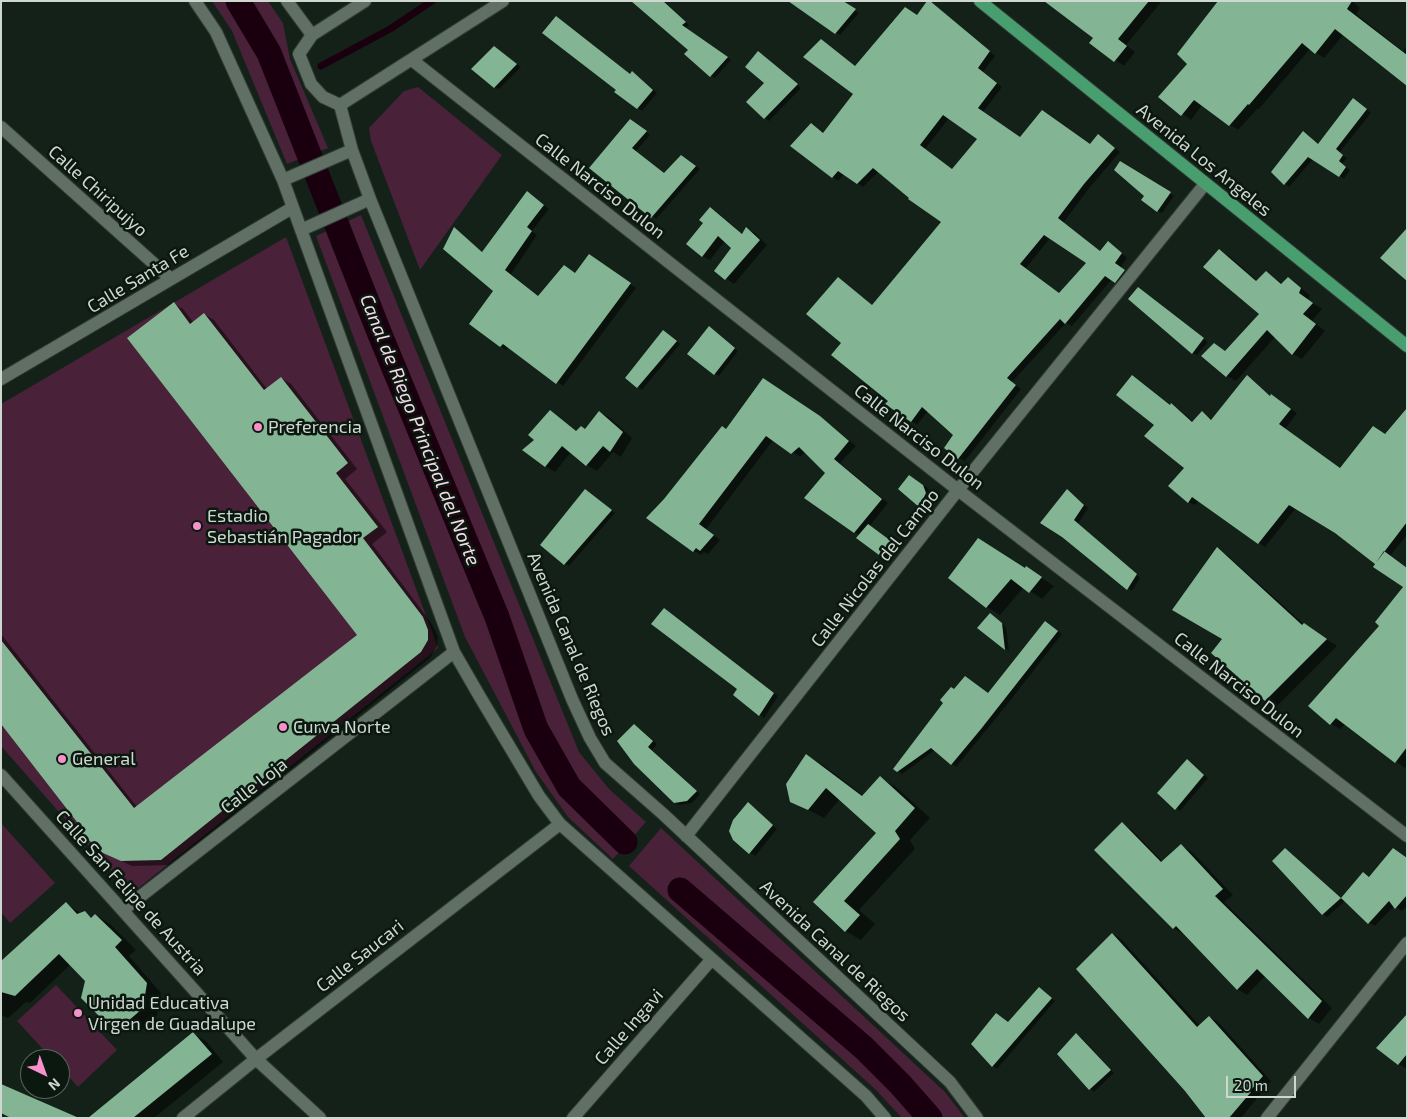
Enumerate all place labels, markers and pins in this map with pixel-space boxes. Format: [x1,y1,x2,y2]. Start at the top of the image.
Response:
place label: Preferencia [268,416,362,438]
marker: Preferencia [252,421,264,433]
place label: Estadio Sebastián Pagador [207,505,360,548]
marker: Estadio Sebastián Pagador [191,520,203,532]
place label: Curva Norte [293,716,391,738]
marker: Curva Norte [277,721,289,733]
place label: General [72,748,136,770]
marker: General [56,753,68,765]
place label: Unidad Educativa Virgen de Guadalupe [88,992,256,1034]
marker: Unidad Educativa Virgen de Guadalupe [72,1007,84,1019]

